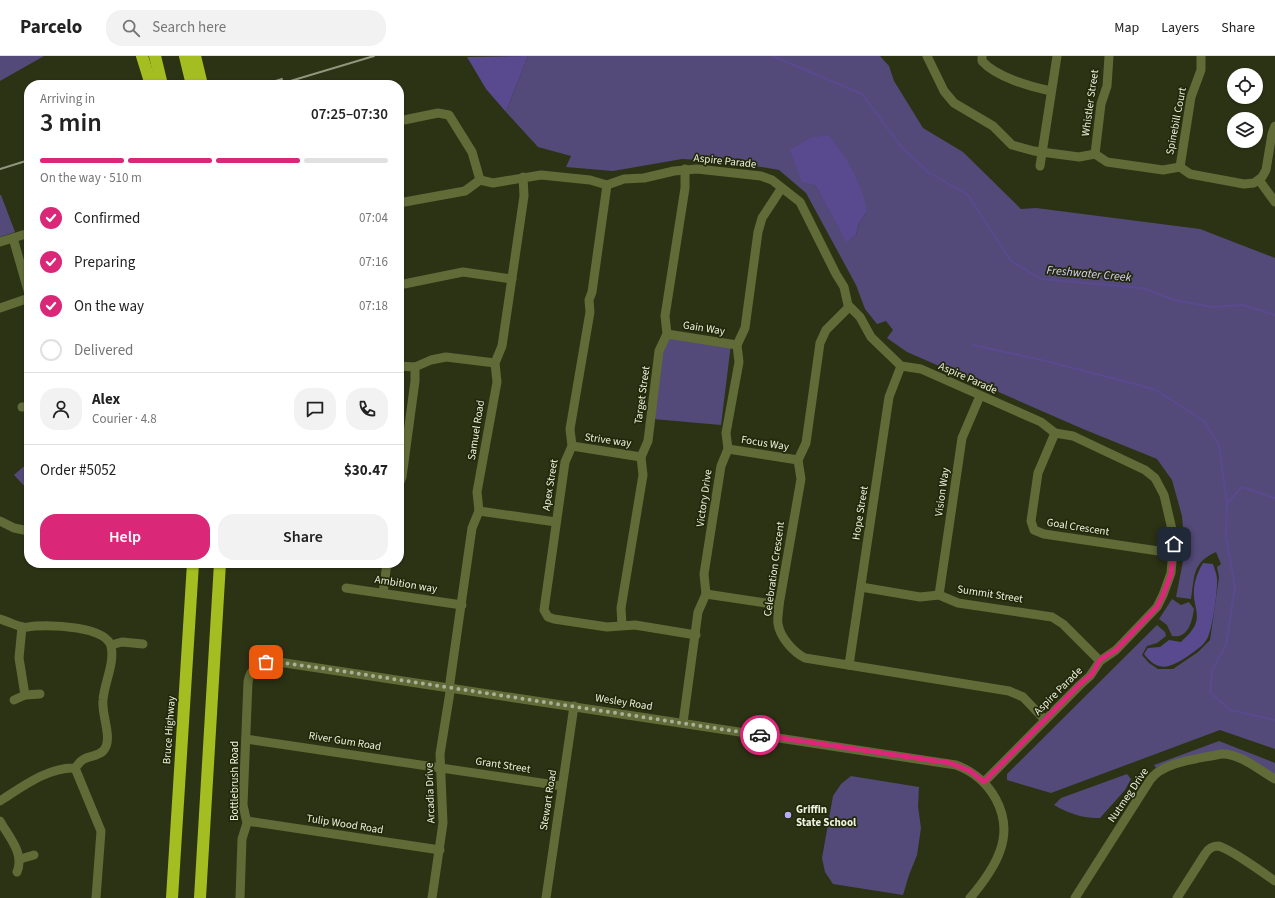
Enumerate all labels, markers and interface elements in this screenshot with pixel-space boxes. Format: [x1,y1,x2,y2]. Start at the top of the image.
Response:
search box [106,10,386,46]
text: Parcelo [20,14,82,41]
icon: search [120,17,142,39]
text: Search here [152,17,226,38]
text: Map [1114,18,1139,38]
text: Layers [1161,18,1199,38]
text: Share [1221,18,1255,38]
street label: Whistler Street [1078,68,1102,137]
map controls [1227,68,1263,148]
button: locate [1227,68,1263,104]
street label: Spinebill Court [1162,86,1190,156]
text: Arriving in [40,90,95,108]
text: 3 min [40,104,102,141]
text: 07:25–07:30 [311,104,388,125]
button: layers [1227,112,1263,148]
street label: Aspire Parade [693,150,758,172]
text: On the way · 510 m [40,169,142,187]
icon: check [40,207,62,229]
text: Confirmed [74,208,140,229]
text: 07:04 [359,209,388,227]
icon: check [40,251,62,273]
text: Preparing [74,252,135,273]
text: 07:16 [359,253,388,271]
water label: Freshwater Creek [1046,262,1132,286]
icon: check [40,295,62,317]
text: On the way [74,296,144,317]
text: 07:18 [359,297,388,315]
street label: Gain Way [682,317,726,339]
text: Delivered [74,340,133,361]
street label: Aspire Parade [936,358,1000,398]
street label: Target Street [630,365,654,425]
button: person [40,388,82,430]
button: chat [294,388,336,430]
button: phone [346,388,388,430]
text: Alex [92,389,120,410]
street label: Samuel Road [464,399,488,461]
text: Courier · 4.8 [92,410,157,428]
street label: Strive way [584,429,632,451]
street label: Focus Way [740,432,790,454]
street label: Apex Street [539,458,562,512]
text: Order #5052 [40,460,116,481]
text: $30.47 [344,460,388,481]
street label: Vision Way [931,467,953,517]
street label: Victory Drive [693,468,716,528]
street label: Hope Street [848,485,872,541]
button: Help [40,514,210,560]
button: Share [218,514,388,560]
street label: Goal Crescent [1046,515,1111,539]
street label: Celebration Crescent [760,520,788,617]
pin [1157,527,1191,561]
icon: home [1163,533,1185,555]
street label: Ambition way [374,572,438,596]
street label: Summit Street [956,581,1024,607]
pin [249,645,283,679]
icon: bag [255,651,277,673]
street label: Aspire Parade [1030,663,1086,719]
street label: Wesley Road [594,690,654,714]
street label: Bruce Highway [159,695,179,765]
courier [740,715,780,755]
icon: car [749,724,771,746]
street label: River Gum Road [308,728,382,754]
street label: Bottlebrush Road [227,741,242,821]
street label: Grant Street [474,753,532,777]
street label: Arcadia Drive [421,762,439,824]
street label: Nutmeg Drive [1104,764,1152,825]
street label: Stewart Road [536,769,560,831]
place label: Griffin State School [796,802,857,830]
marker: Griffin State School [783,810,793,820]
street label: Tulip Wood Road [305,811,385,837]

